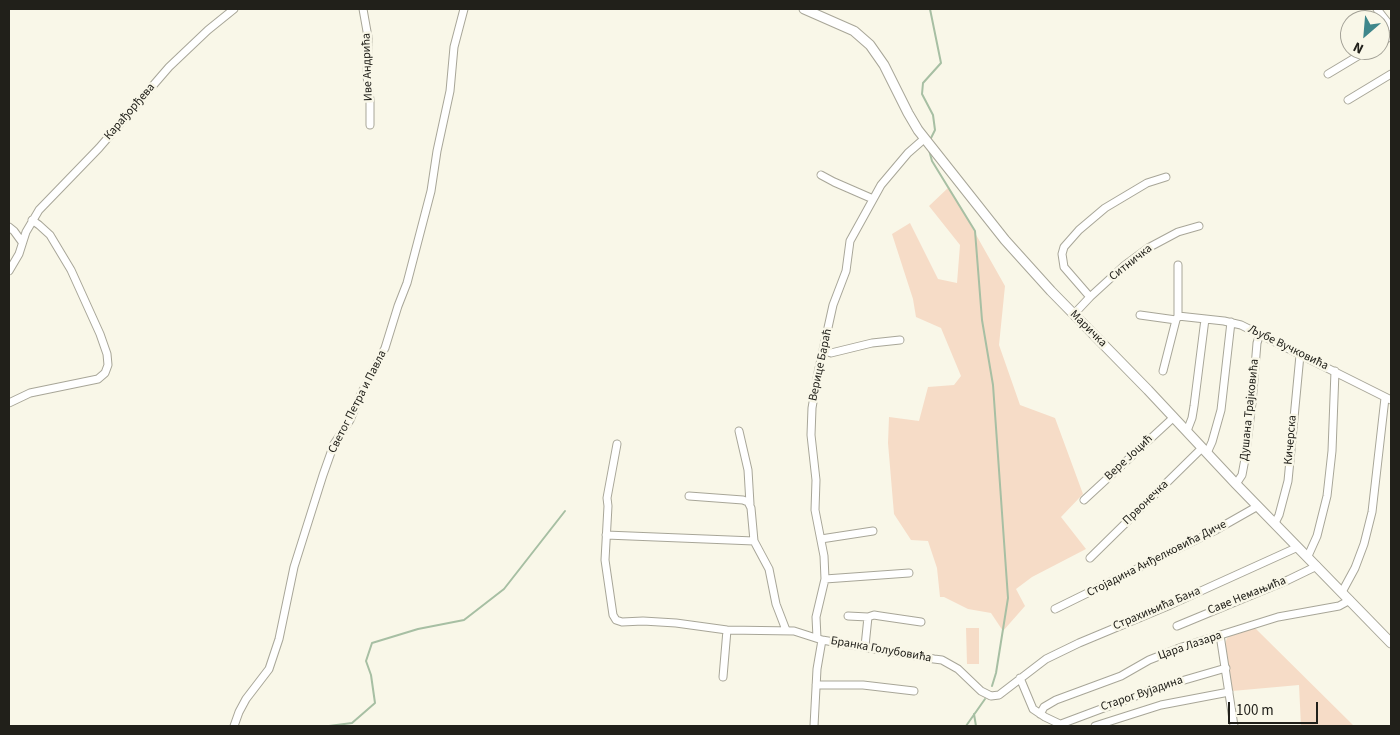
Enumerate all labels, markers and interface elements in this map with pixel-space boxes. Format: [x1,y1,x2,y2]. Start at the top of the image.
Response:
north arrow [1340,10,1390,60]
street label: Иве Андрића [360,33,376,101]
text: N [1350,36,1367,58]
street label: Карађорђева [102,81,158,143]
street label: Ситничка [1107,242,1155,284]
street label: Маричка [1067,308,1109,350]
street label: Љубе Вучковића [1246,322,1330,374]
street label: Верице Бараћ [806,328,836,402]
street label: Светог Петра и Павла [326,348,390,456]
street label: Душана Трајковића [1237,358,1263,462]
street label: Кичерска [1282,415,1300,465]
street label: Вере Јоцић [1102,432,1156,484]
street label: Првонечка [1120,478,1172,528]
street label: Стојадина Анђелковића Диче [1085,517,1229,601]
street label: Саве Немањића [1206,574,1288,618]
street label: Страхињића Бана [1111,584,1203,634]
street label: Цара Лазара [1156,628,1224,664]
street label: Бранка Голубовића [829,634,933,666]
street label: Старог Вујадина [1099,673,1185,715]
scale bar [1230,692,1320,724]
text: 100 m [1236,700,1274,721]

